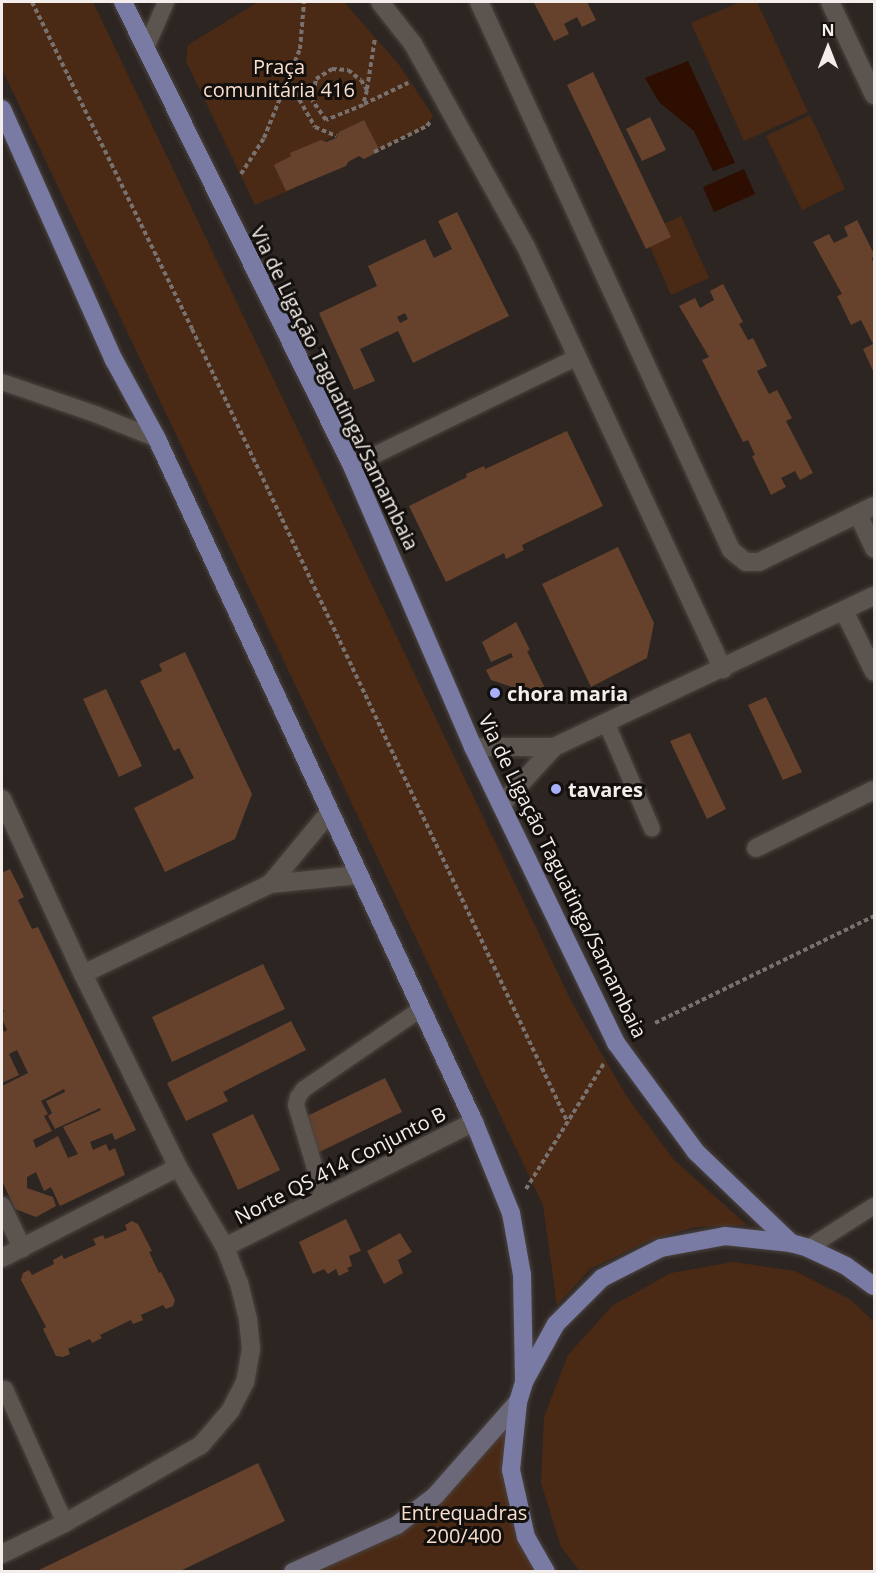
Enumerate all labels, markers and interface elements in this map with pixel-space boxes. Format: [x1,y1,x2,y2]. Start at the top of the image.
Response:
north arrow [798,18,858,78]
text: N [821,19,835,41]
park label: Praça comunitária 416 [203,54,355,101]
street label: Via de Ligação Taguatinga/Samambaia [246,222,424,554]
place label: chora maria [507,681,628,705]
marker: chora maria [488,686,502,700]
street label: Via de Ligação Taguatinga/Samambaia [474,710,652,1042]
place label: tavares [568,777,643,801]
marker: tavares [549,782,563,796]
street label: Norte QS 414 Conjunto B [230,1101,450,1229]
park label: Entrequadras 200/400 [401,1500,527,1547]

